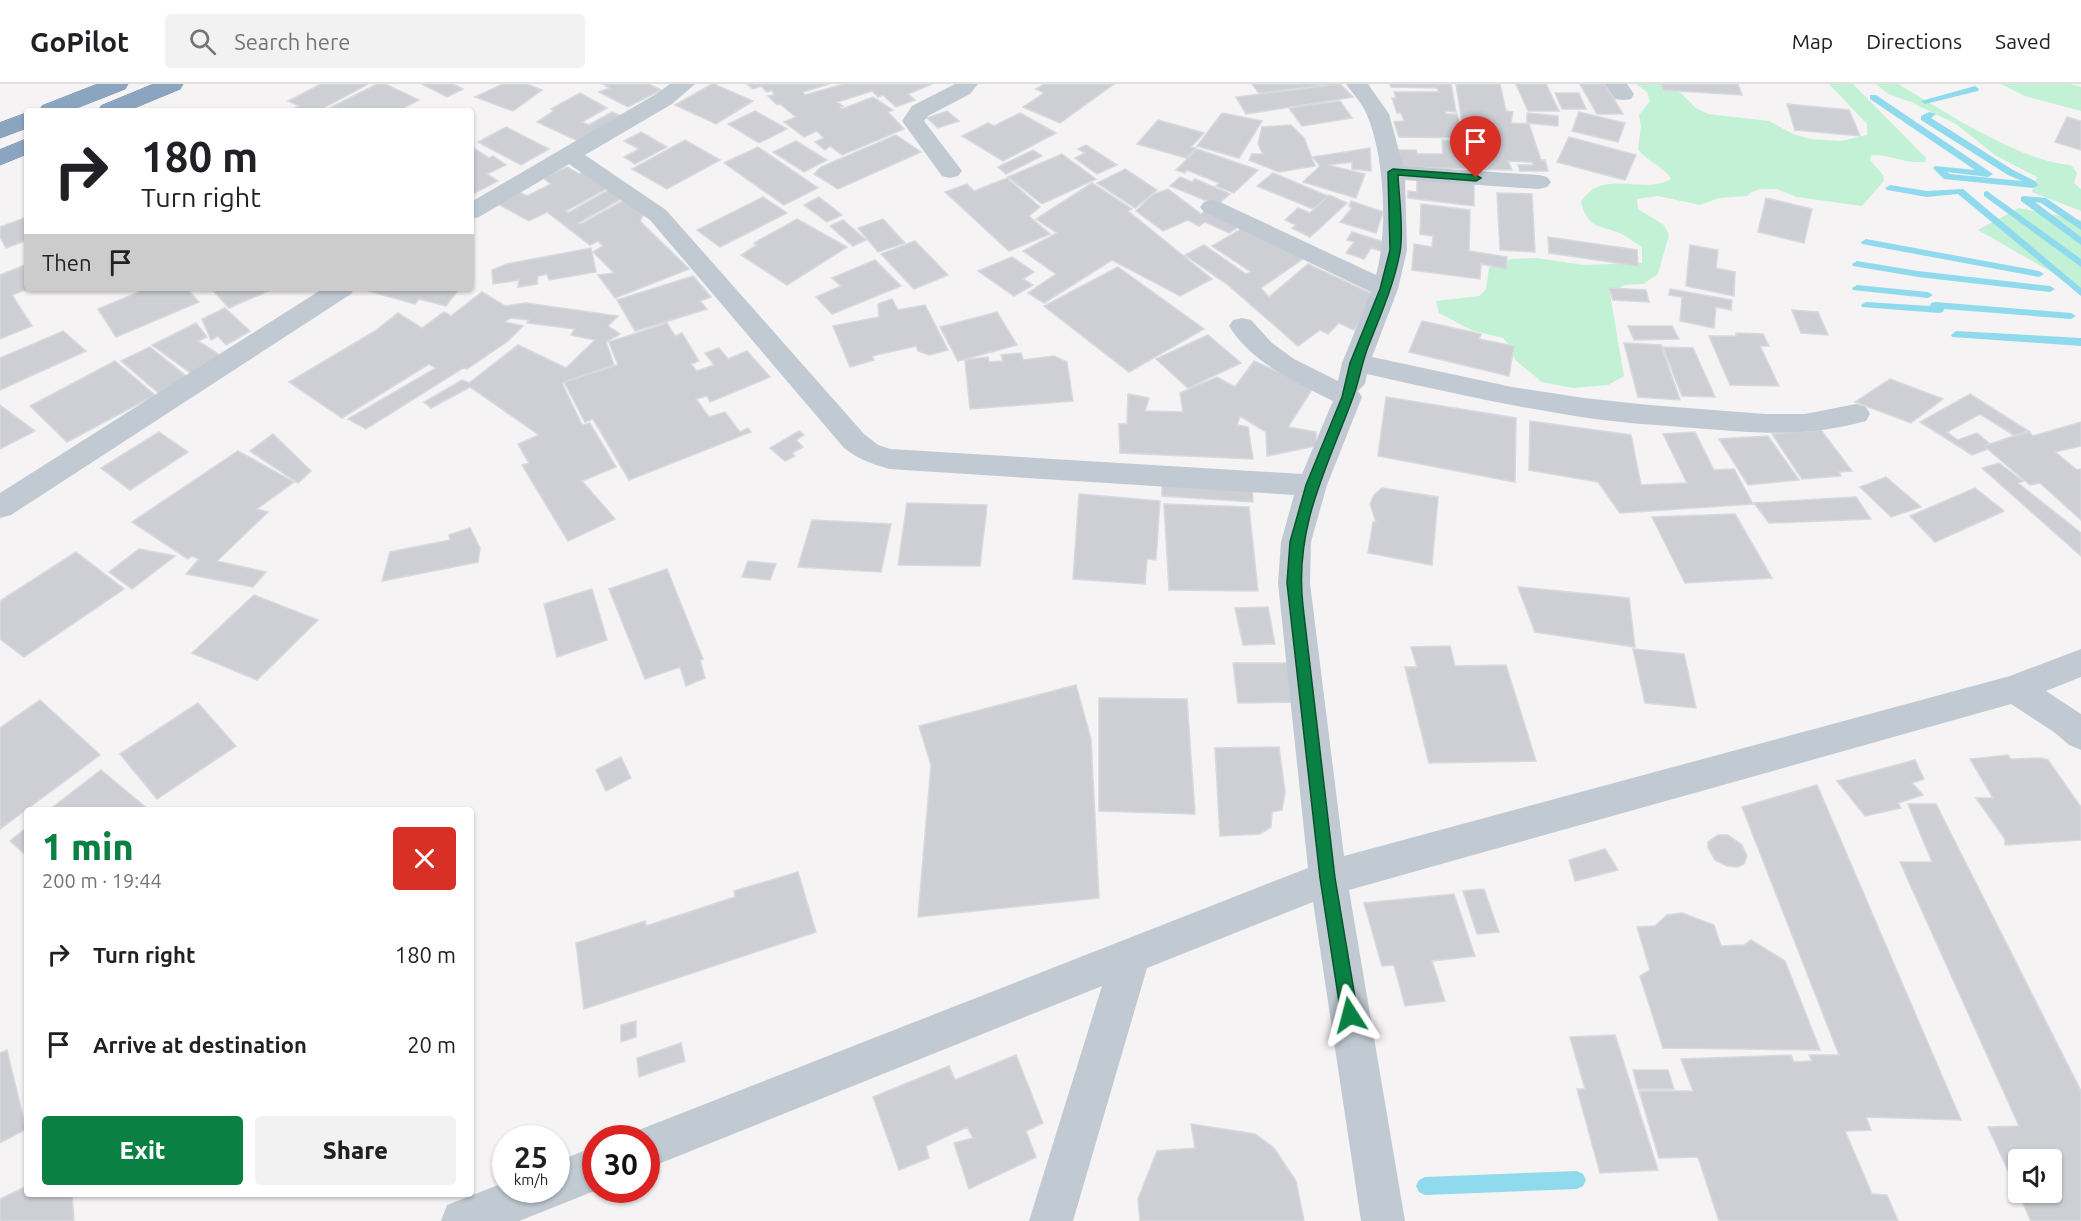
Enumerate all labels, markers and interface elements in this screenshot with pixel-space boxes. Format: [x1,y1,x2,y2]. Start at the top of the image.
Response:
search box [165,14,585,68]
icon: search [186,25,219,58]
text: GoPilot [30,26,129,57]
text: Search here [234,29,350,54]
text: Map [1792,29,1833,53]
text: Directions [1866,29,1962,53]
text: Saved [1995,29,2051,53]
pin [1450,116,1501,178]
icon: arrive [1459,125,1492,158]
icon: right [42,132,120,210]
text: 180 m [141,133,258,180]
text: Turn right [141,182,261,212]
icon: arrive [104,246,137,279]
text: Then [42,250,92,275]
text: 1 min [42,826,134,867]
button: close [393,827,456,890]
text: 200 m · 19:44 [42,869,162,892]
icon: right [42,938,75,971]
text: Turn right [93,942,195,967]
text: 180 m [395,942,456,967]
position arrow [1318,983,1382,1047]
icon: arrive [42,1028,75,1061]
text: Arrive at destination [93,1032,307,1057]
text: 20 m [407,1032,456,1057]
button: Exit [42,1116,243,1185]
button: Share [255,1116,456,1185]
speed limit sign: 30 [582,1125,660,1203]
text: 25 [514,1140,548,1174]
map controls [2008,1149,2062,1203]
button: sound [2008,1149,2062,1203]
text: km/h [514,1171,548,1188]

